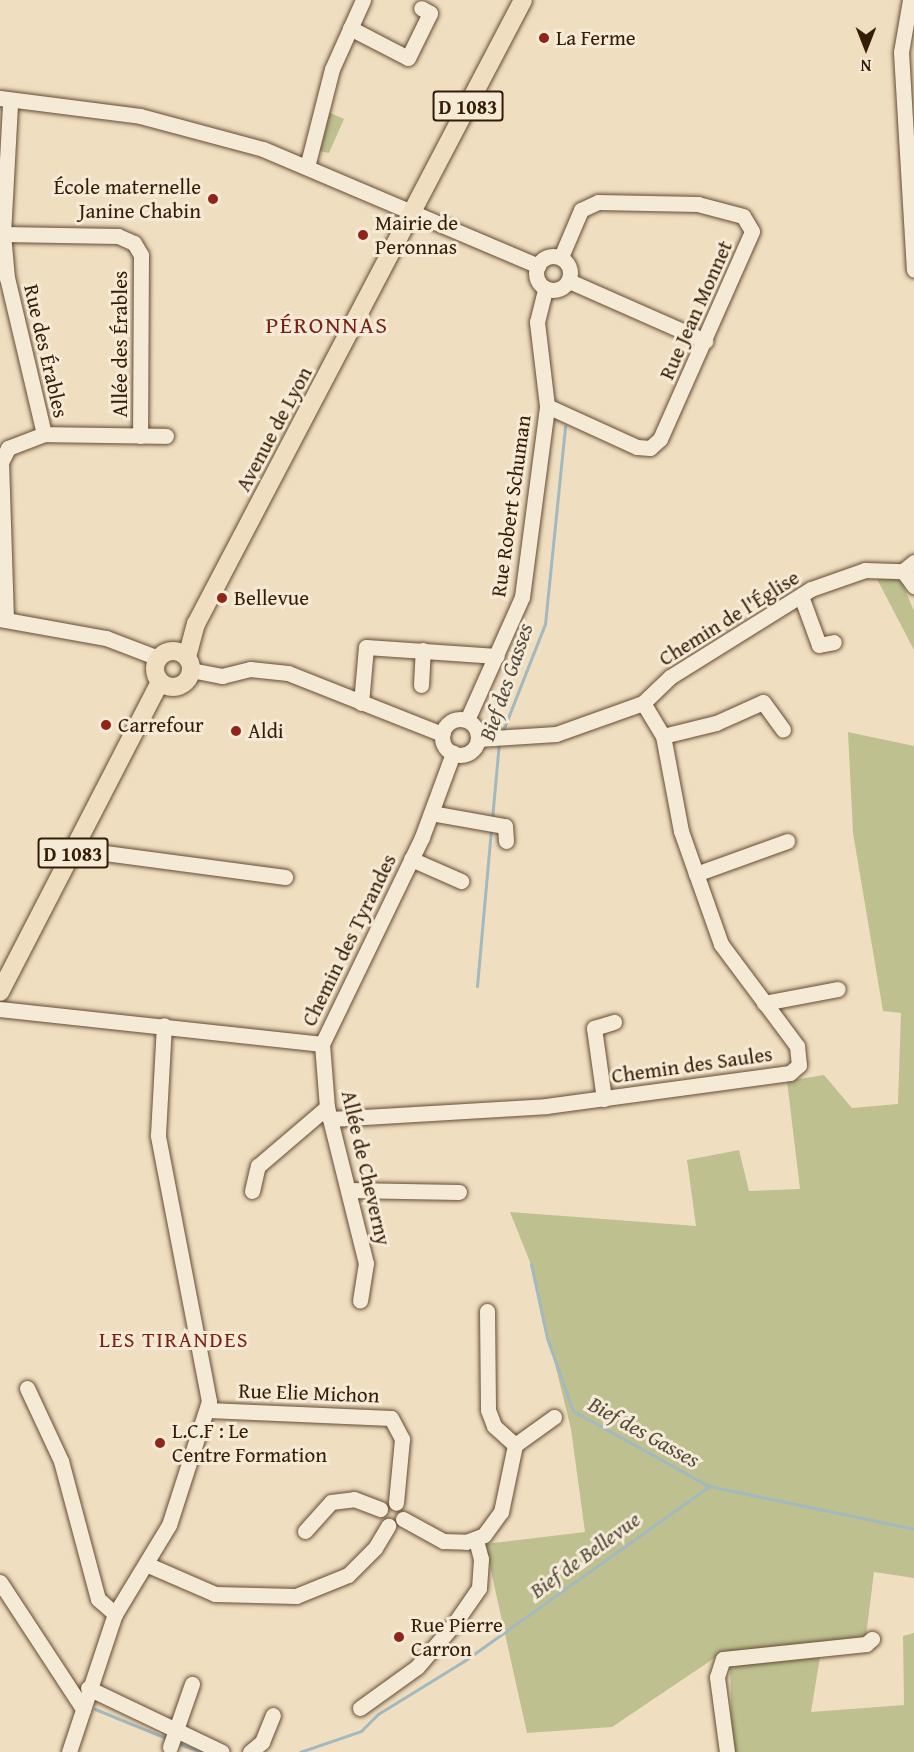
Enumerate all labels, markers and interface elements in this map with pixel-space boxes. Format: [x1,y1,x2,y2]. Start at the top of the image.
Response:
north arrow [836,18,896,78]
place label: La Ferme [556,25,636,51]
marker: La Ferme [537,31,551,45]
text: N [861,54,871,78]
road number: D 1083 [432,89,504,123]
place label: École maternelle Janine Chabin [54,174,201,224]
marker: École maternelle Janine Chabin [206,192,220,206]
place label: Mairie de Peronnas [375,210,458,260]
marker: Mairie de Peronnas [356,228,370,242]
street label: Rue Jean Monnet [654,237,738,383]
street label: Allée des Érables [107,271,133,417]
street label: Rue des Érables [18,282,74,420]
district label: PÉRONNAS [265,311,389,339]
street label: Avenue de Lyon [231,362,317,496]
street label: Rue Robert Schuman [486,413,536,599]
street label: Chemin de l'Église [654,565,804,671]
place label: Bellevue [234,585,309,611]
marker: Bellevue [215,591,229,605]
water label: Bief des Gasses [474,620,538,744]
place label: Carrefour [118,712,204,738]
marker: Carrefour [99,718,113,732]
place label: Aldi [248,718,284,744]
marker: Aldi [229,724,243,738]
road number: D 1083 [37,836,109,870]
street label: Chemin des Tyrandes [296,850,402,1030]
street label: Chemin des Saules [610,1041,774,1089]
street label: Allée de Cheverny [336,1088,396,1248]
district label: LES TIRANDES [99,1327,249,1353]
street label: Rue Elie Michon [238,1378,380,1408]
water label: Bief des Gasses [584,1391,704,1473]
place label: L.C.F : Le Centre Formation [172,1418,327,1468]
marker: L.C.F : Le Centre Formation [153,1436,167,1450]
water label: Bief de Bellevue [525,1506,645,1604]
place label: Rue Pierre Carron [411,1612,503,1662]
marker: Rue Pierre Carron [392,1630,406,1644]

